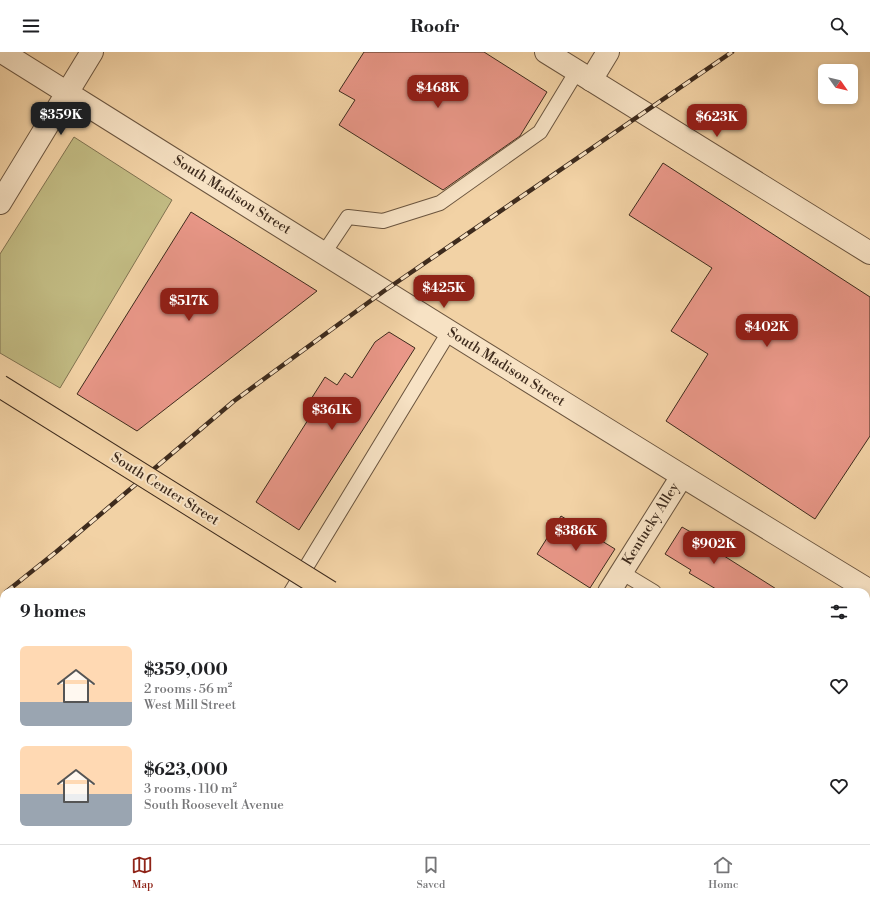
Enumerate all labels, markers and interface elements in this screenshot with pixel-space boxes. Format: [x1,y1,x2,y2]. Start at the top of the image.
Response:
icon: menu [20,15,42,37]
text: Roofr [410,15,460,38]
icon: search [828,15,850,37]
north arrow [818,64,858,104]
map controls [818,64,858,104]
pin: $468K [410,75,466,109]
text: $468K [416,80,460,96]
pin: $359K [33,102,89,136]
pin: $623K [689,104,745,138]
text: $359K [40,107,82,123]
text: $623K [696,109,738,125]
street label: South Madison Street [170,151,294,239]
pin: $425K [416,275,472,309]
text: $425K [422,280,466,296]
pin: $517K [161,288,217,322]
text: $517K [169,293,209,309]
pin: $402K [739,314,795,348]
text: $402K [745,319,789,335]
street label: South Madison Street [444,323,568,411]
pin: $361K [304,397,360,431]
text: $361K [312,402,352,418]
street label: South Center Street [108,448,222,530]
street label: Kentucky Alley [618,479,684,569]
pin: $386K [548,518,604,552]
text: $386K [555,523,597,539]
pin: $902K [686,531,742,565]
text: $902K [692,536,736,552]
text: 9 homes [20,601,86,623]
icon: filters [828,601,850,623]
text: $359,000 [144,659,228,681]
icon: home [52,662,100,710]
icon: heart [828,675,850,697]
text: 2 rooms · 56 m² [144,681,232,697]
text: West Mill Street [144,697,236,713]
text: $623,000 [144,759,228,781]
icon: home [52,762,100,810]
icon: heart [828,775,850,797]
text: 3 rooms · 110 m² [144,781,237,797]
text: South Roosevelt Avenue [144,797,284,813]
tab: Map [131,854,153,892]
tab: Saved [416,854,445,892]
tab: Home [708,854,739,892]

